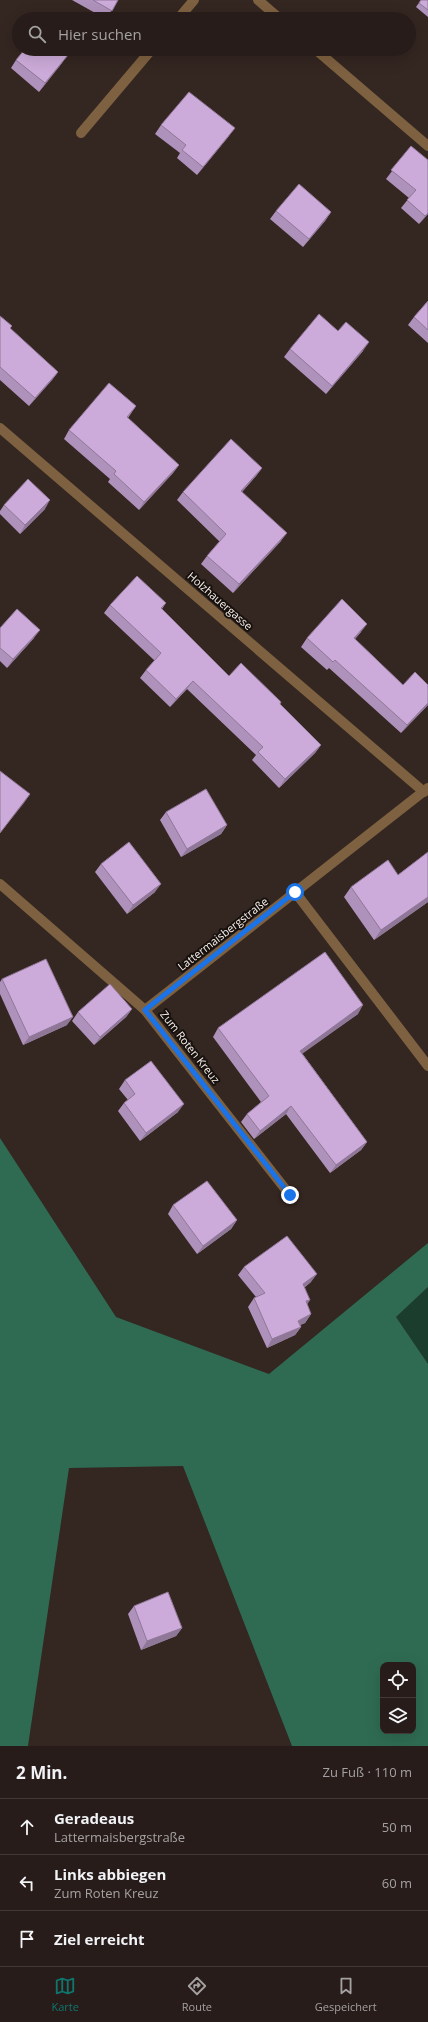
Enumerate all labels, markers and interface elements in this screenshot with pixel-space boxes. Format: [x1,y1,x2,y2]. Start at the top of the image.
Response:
search box [12,12,416,56]
icon: search [26,23,48,45]
text: Hier suchen [58,24,142,44]
street label: Holzhauergasse [185,568,256,633]
route start [286,883,304,901]
street label: Lattermaisbergstraße [174,894,271,974]
street label: Zum Roten Kreuz [157,1007,224,1086]
route end [281,1186,299,1204]
map controls [380,1662,416,1734]
button: locate [380,1662,416,1698]
button: layers [380,1698,416,1734]
text: 2 Min. [16,1761,67,1784]
text: Zu Fuß · 110 m [323,1763,412,1781]
text: Geradeaus [54,1808,134,1828]
icon: ahead [16,1816,38,1838]
text: 50 m [382,1818,412,1836]
text: Lattermaisbergstraße [54,1828,185,1846]
text: Links abbiegen [54,1864,166,1884]
icon: left [16,1872,38,1894]
text: 60 m [382,1874,412,1892]
text: Zum Roten Kreuz [54,1884,159,1902]
icon: arrive [16,1928,38,1950]
text: Ziel erreicht [54,1929,145,1949]
tab: Karte [51,1975,79,2014]
tab: Route [182,1975,212,2014]
tab: Gespeichert [315,1975,377,2014]

